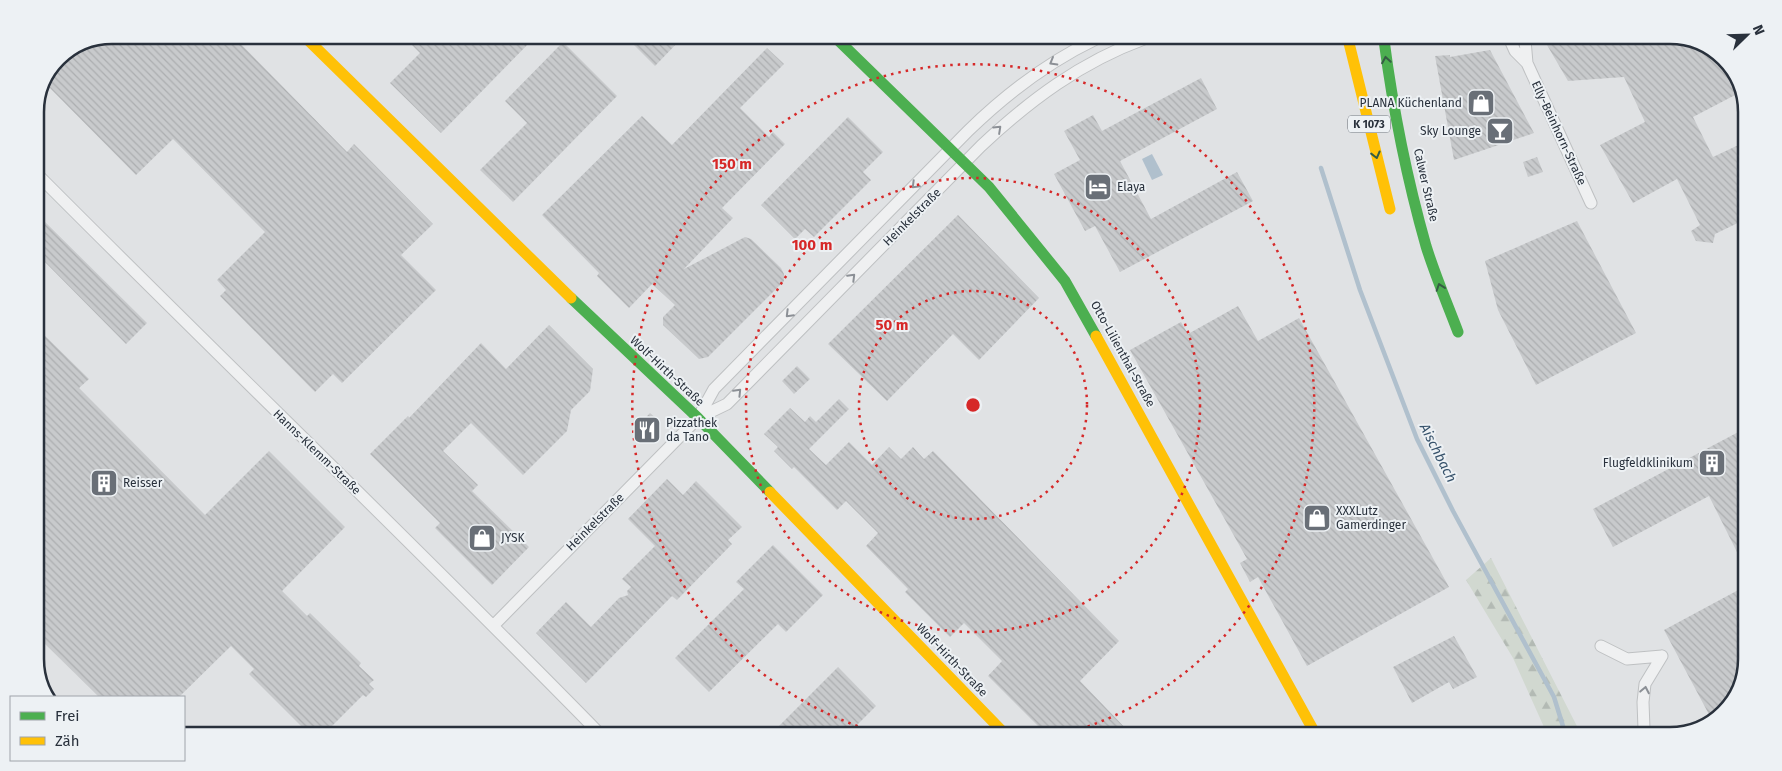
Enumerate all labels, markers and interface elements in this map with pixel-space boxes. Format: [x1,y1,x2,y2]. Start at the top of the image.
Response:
north arrow [1722,10,1772,60]
text: N [1749,23,1768,38]
one-way arrow [1050,55,1059,65]
one-way arrow [1381,56,1392,64]
street label: Elly-Beinhorn-Straße [1529,79,1589,187]
shop icon: PLANA Küchenland [1466,88,1496,118]
place label: PLANA Küchenland [1359,96,1462,110]
road number: K 1073 [1348,116,1390,132]
bar icon: Sky Lounge [1485,116,1515,146]
place label: Sky Lounge [1420,124,1481,138]
one-way arrow [993,126,1002,135]
street label: Calwer Straße [1411,147,1441,223]
one-way arrow [1370,150,1381,159]
text: 150 m [712,155,752,173]
hotel icon: Elaya [1083,172,1113,202]
one-way arrow [912,180,921,189]
place label: Elaya [1117,180,1145,194]
street label: Heinkelstraße [880,185,944,249]
text: 100 m [792,236,832,254]
one-way arrow [847,273,856,282]
one-way arrow [1436,283,1446,291]
street label: Otto-Lilienthal-Straße [1088,298,1158,410]
one-way arrow [786,308,795,317]
text: 50 m [875,316,909,334]
street label: Wolf-Hirth-Straße [627,333,707,409]
one-way arrow [732,389,741,398]
centre of rings [964,396,982,414]
street label: Hanns-Klemm-Straße [270,407,364,497]
restaurant icon: Pizzathek da Tano [632,415,662,445]
place label: Pizzathek da Tano [666,416,718,444]
water label: Aischbach [1415,420,1460,485]
building icon: Flugfeldklinikum [1697,448,1727,478]
place label: Flugfeldklinikum [1603,456,1693,470]
building icon: Reisser [89,468,119,498]
place label: Reisser [123,476,163,490]
street label: Heinkelstraße [563,490,627,554]
shop icon: XXXLutz Gamerdinger [1302,503,1332,533]
place label: XXXLutz Gamerdinger [1336,504,1406,532]
shop icon: JYSK [467,523,497,553]
place label: JYSK [501,531,526,545]
street label: Wolf-Hirth-Straße [914,621,990,699]
one-way arrow [1639,686,1650,695]
legend [10,696,185,761]
text: Frei [55,707,80,725]
text: Zäh [55,732,80,750]

